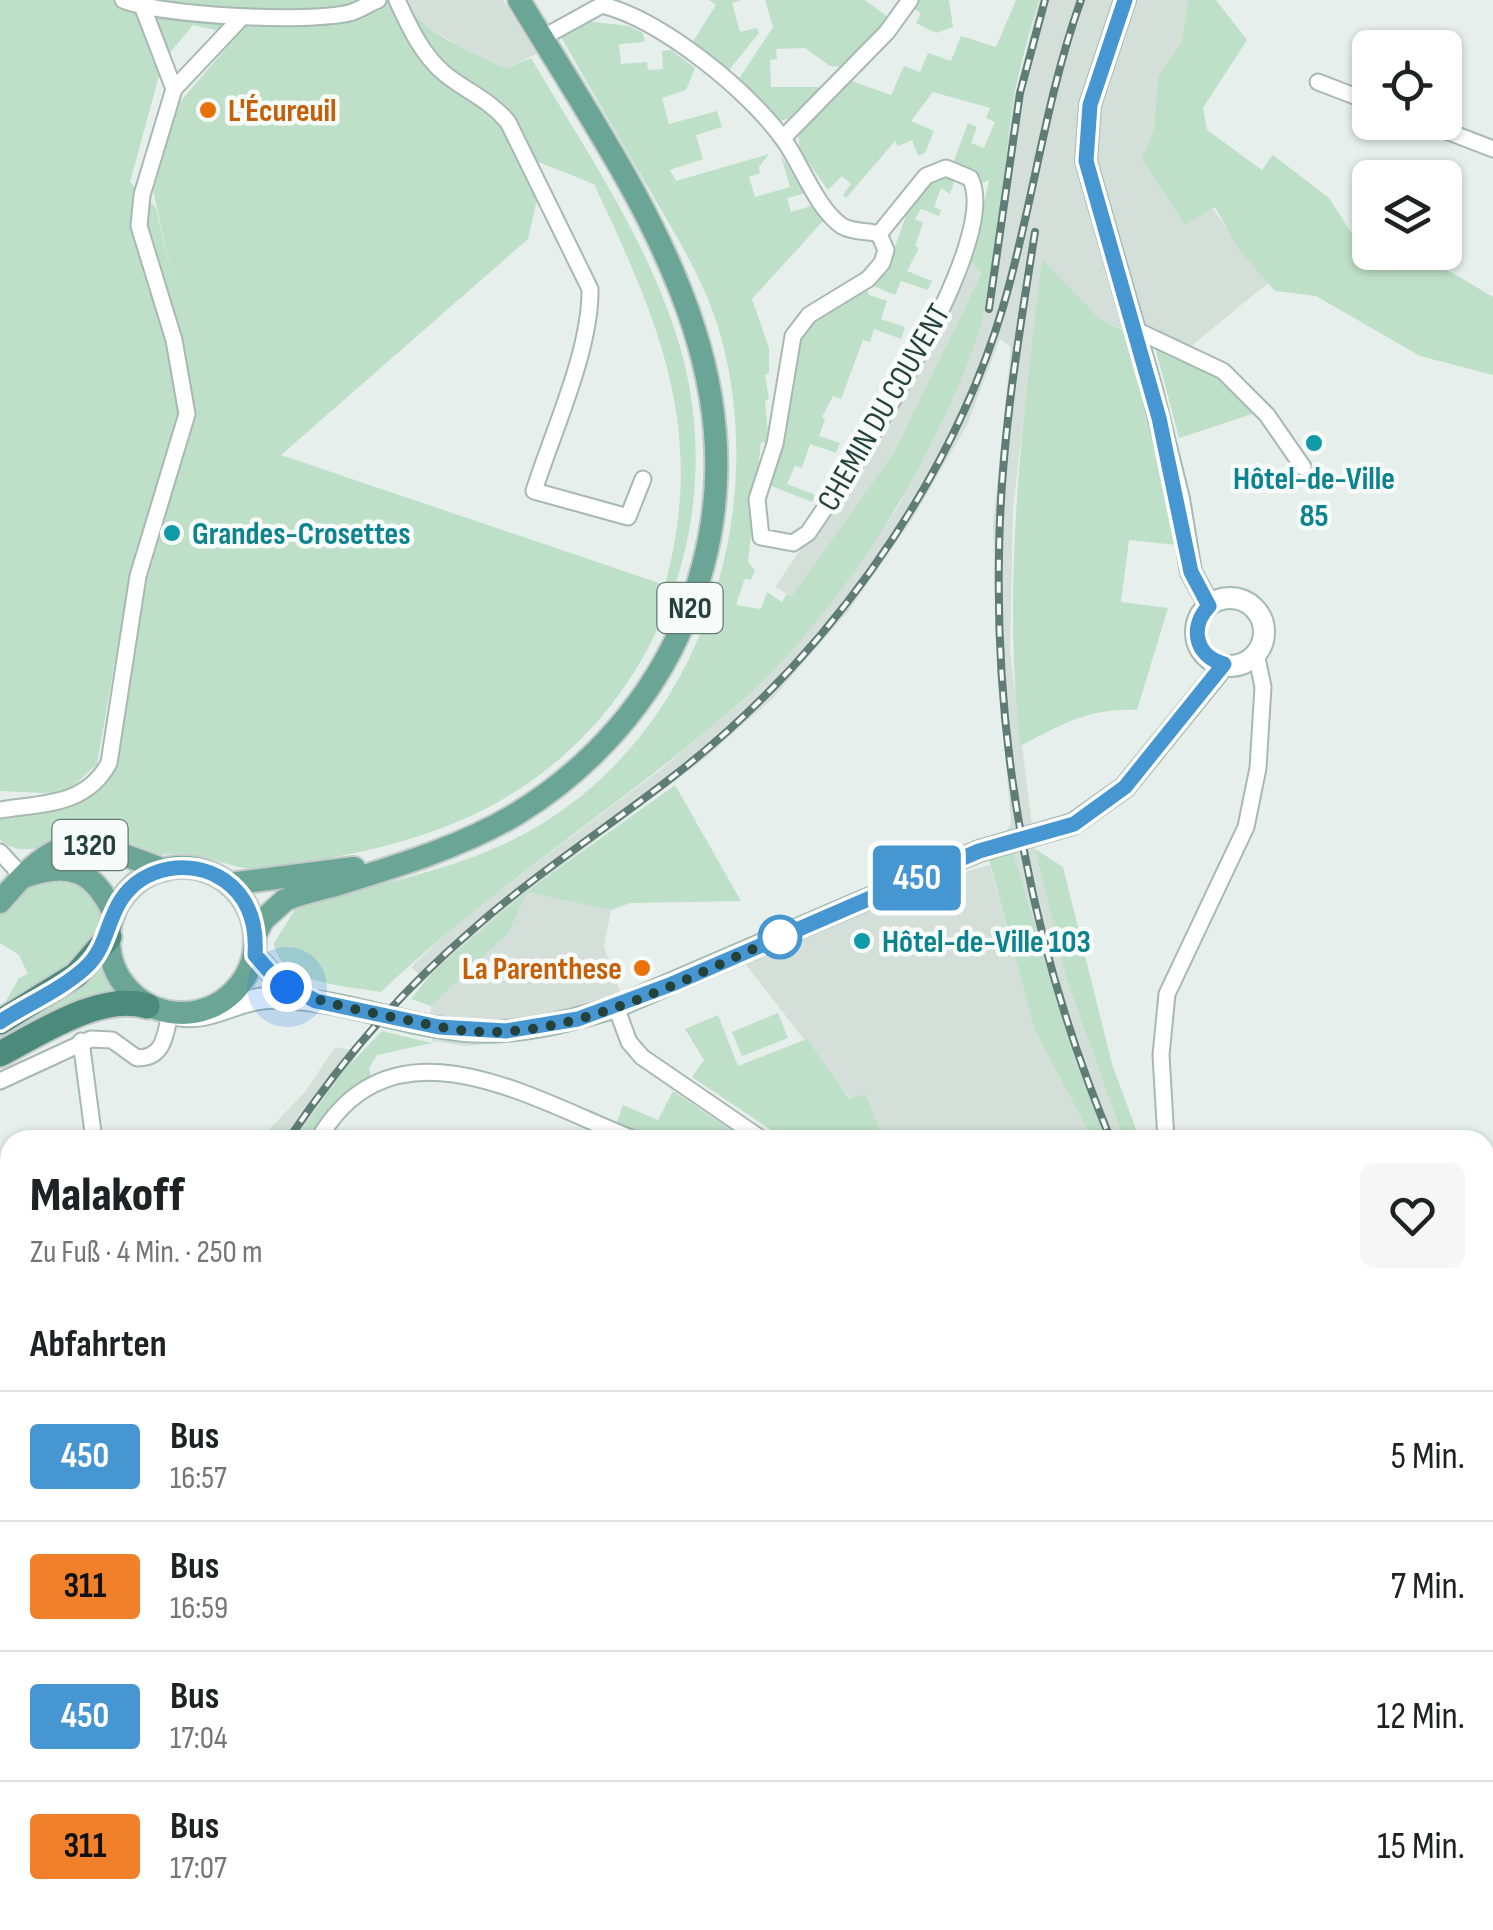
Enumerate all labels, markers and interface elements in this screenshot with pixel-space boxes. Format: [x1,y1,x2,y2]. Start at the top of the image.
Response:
map controls [1352,30,1462,270]
button: locate [1352,30,1462,140]
place label: L'Écureuil [228,92,337,131]
marker: L'Écureuil [197,99,219,121]
button: layers [1352,160,1462,270]
street label: CHEMIN DU COUVENT [809,297,959,518]
marker: Hôtel-de-Ville 85 [1303,432,1325,454]
place label: Hôtel-de-Ville 85 [1233,460,1395,536]
place label: Grandes-Crosettes [192,515,411,554]
marker: Grandes-Crosettes [161,522,183,544]
road number: N20 [658,583,722,633]
road number: 1320 [52,820,128,870]
line badge: 450 [860,846,974,910]
text: 450 [893,857,941,900]
unlabelled marker [759,916,801,958]
place label: Hôtel-de-Ville 103 [882,923,1091,962]
marker: Hôtel-de-Ville 103 [851,930,873,952]
place label: La Parenthese [462,950,622,989]
marker: La Parenthese [631,957,653,979]
your location [262,962,312,1012]
button: heart [1360,1163,1465,1268]
text: Malakoff [30,1167,184,1224]
text: Zu Fuß · 4 Min. · 250 m [30,1233,262,1272]
text: Abfahrten [30,1322,167,1367]
text: Bus [170,1414,219,1459]
text: 5 Min. [1391,1434,1465,1479]
text: 450 [61,1435,109,1478]
text: 16:57 [170,1459,227,1498]
text: Bus [170,1544,219,1589]
text: 7 Min. [1391,1564,1465,1609]
text: 311 [63,1565,107,1608]
text: 16:59 [170,1589,228,1628]
text: Bus [170,1674,219,1719]
text: 12 Min. [1376,1694,1465,1739]
text: 450 [61,1695,109,1738]
text: 17:04 [170,1719,227,1758]
text: Bus [170,1804,219,1849]
text: 15 Min. [1377,1824,1465,1869]
text: 311 [63,1825,107,1868]
text: 17:07 [170,1849,227,1888]

